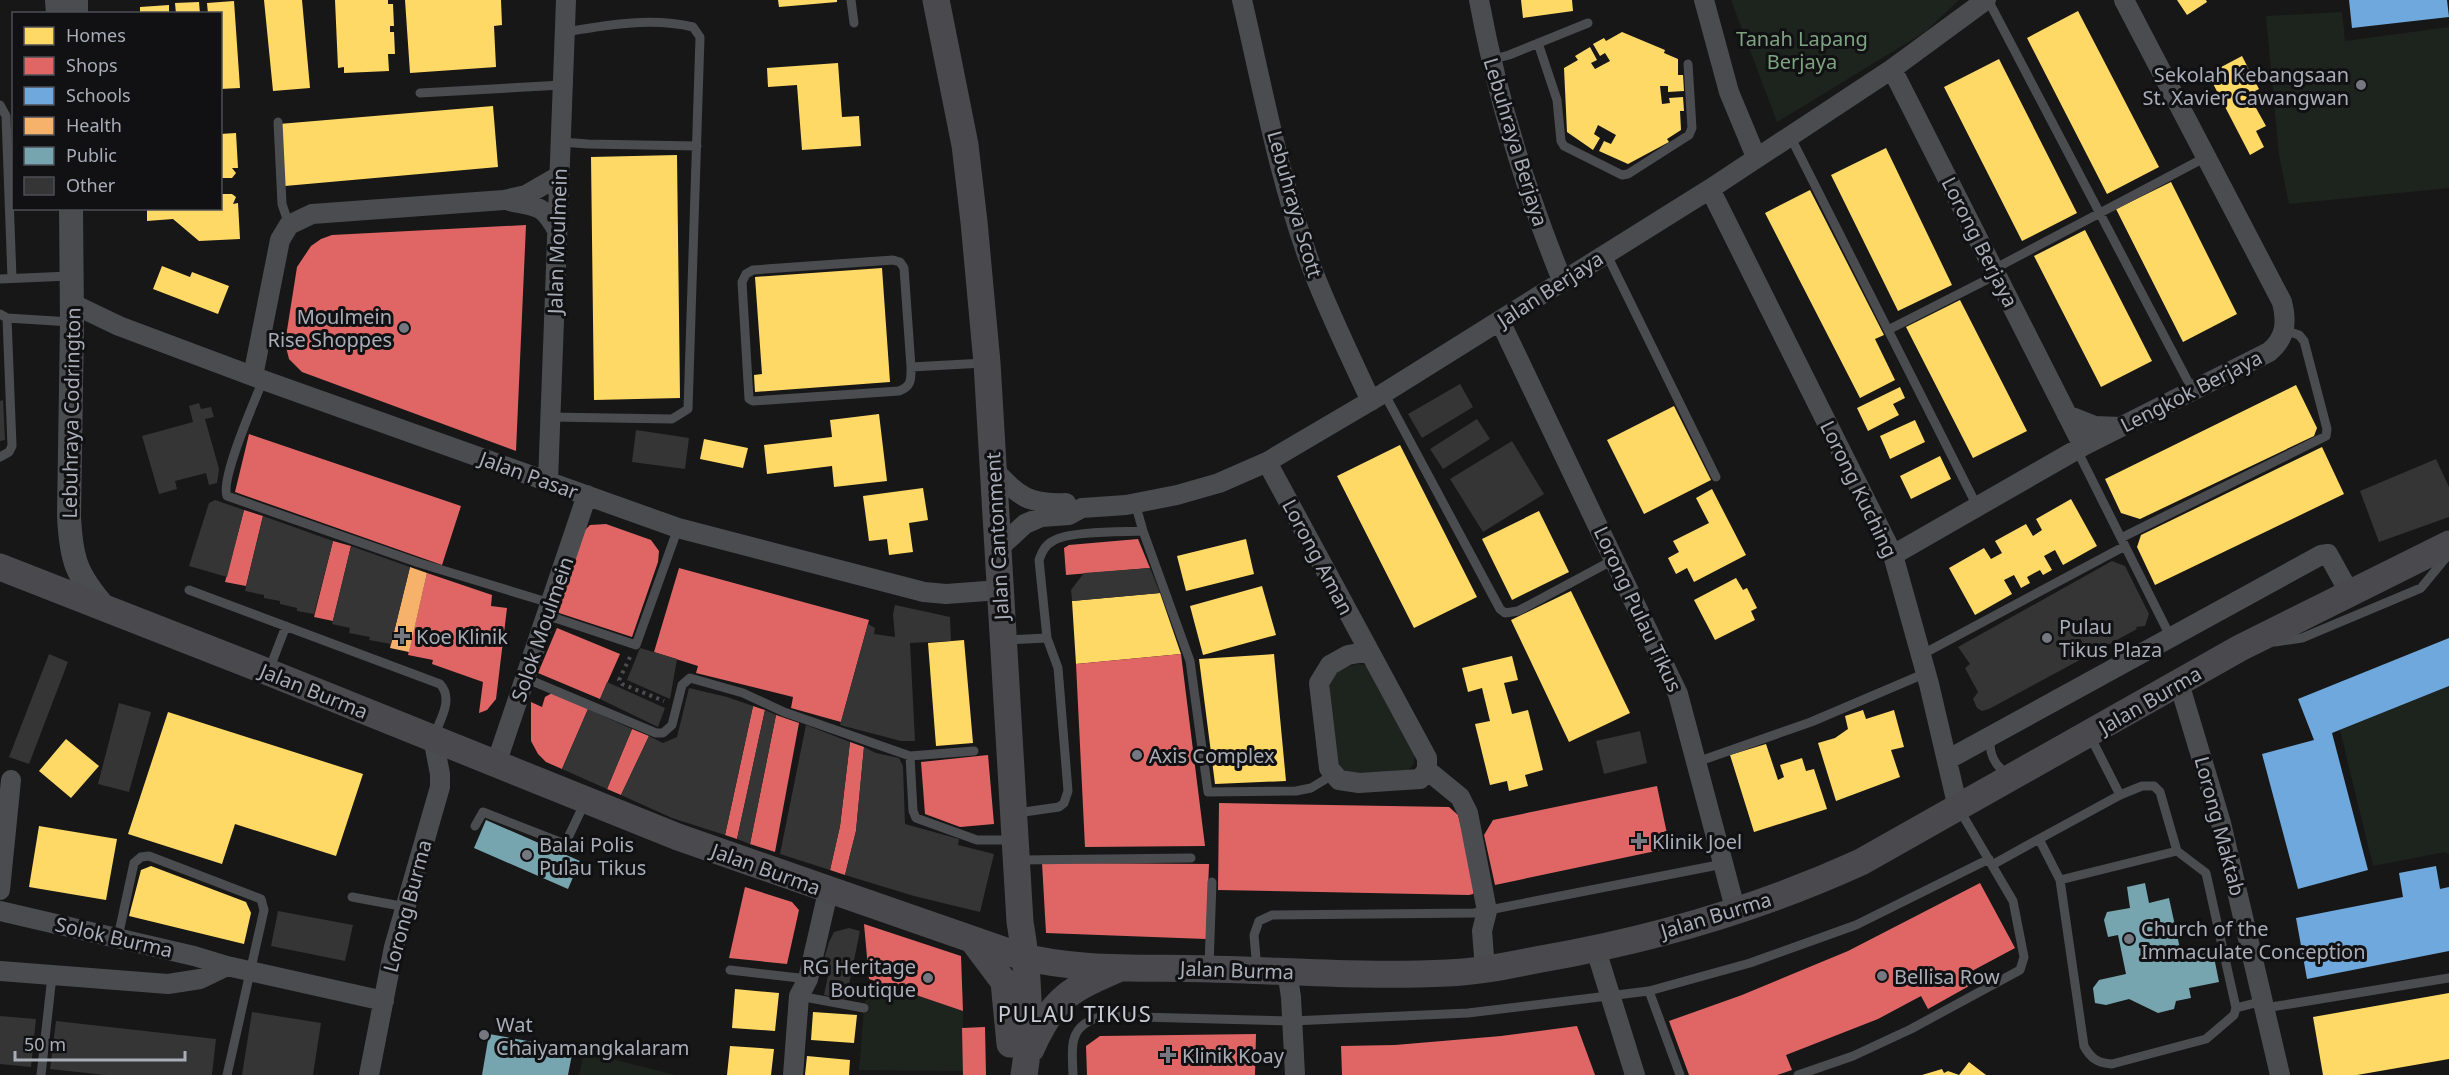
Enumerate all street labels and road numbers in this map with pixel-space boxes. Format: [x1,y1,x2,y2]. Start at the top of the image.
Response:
street label: Lebuhraya Berjaya [1478,54,1554,230]
street label: Lebuhraya Scott [1261,127,1329,281]
street label: Jalan Moulmein [541,168,573,316]
street label: Lorong Berjaya [1936,172,2024,312]
street label: Jalan Berjaya [1490,245,1608,334]
street label: Lebuhraya Codrington [56,307,86,519]
street label: Lengkok Berjaya [2116,344,2266,438]
street label: Lorong Kuching [1814,416,1904,562]
street label: Jalan Pasar [474,444,582,505]
street label: Jalan Cantonment [979,451,1015,623]
street label: Lorong Aman [1276,494,1360,620]
street label: Lorong Pulau Tikus [1588,522,1688,696]
street label: Solok Moulmein [505,553,579,705]
street label: Jalan Burma [254,656,372,725]
street label: Jalan Burma [2092,660,2206,741]
street label: Lorong Maktab [2188,753,2252,899]
street label: Jalan Burma [706,836,824,901]
street label: Lorong Burma [376,837,438,975]
street label: Jalan Burma [1656,885,1775,945]
street label: Solok Burma [53,910,175,964]
street label: Jalan Burma [1177,954,1295,985]

